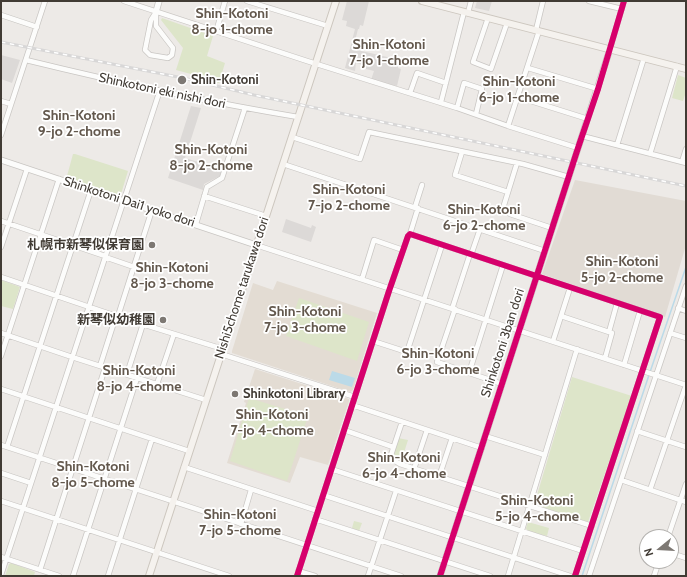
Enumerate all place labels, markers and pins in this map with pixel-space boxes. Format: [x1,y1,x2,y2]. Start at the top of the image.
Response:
place label: Shin-Kotoni [191,72,259,88]
marker: Shin-Kotoni [176,74,188,86]
place label: 札幌市新琴似保育園 [27,237,144,253]
marker: 札幌市新琴似保育園 [147,240,157,250]
place label: 新琴似幼稚園 [77,312,155,328]
marker: 新琴似幼稚園 [158,315,168,325]
place label: Shinkotoni Library [243,386,345,402]
marker: Shinkotoni Library [230,389,240,399]

